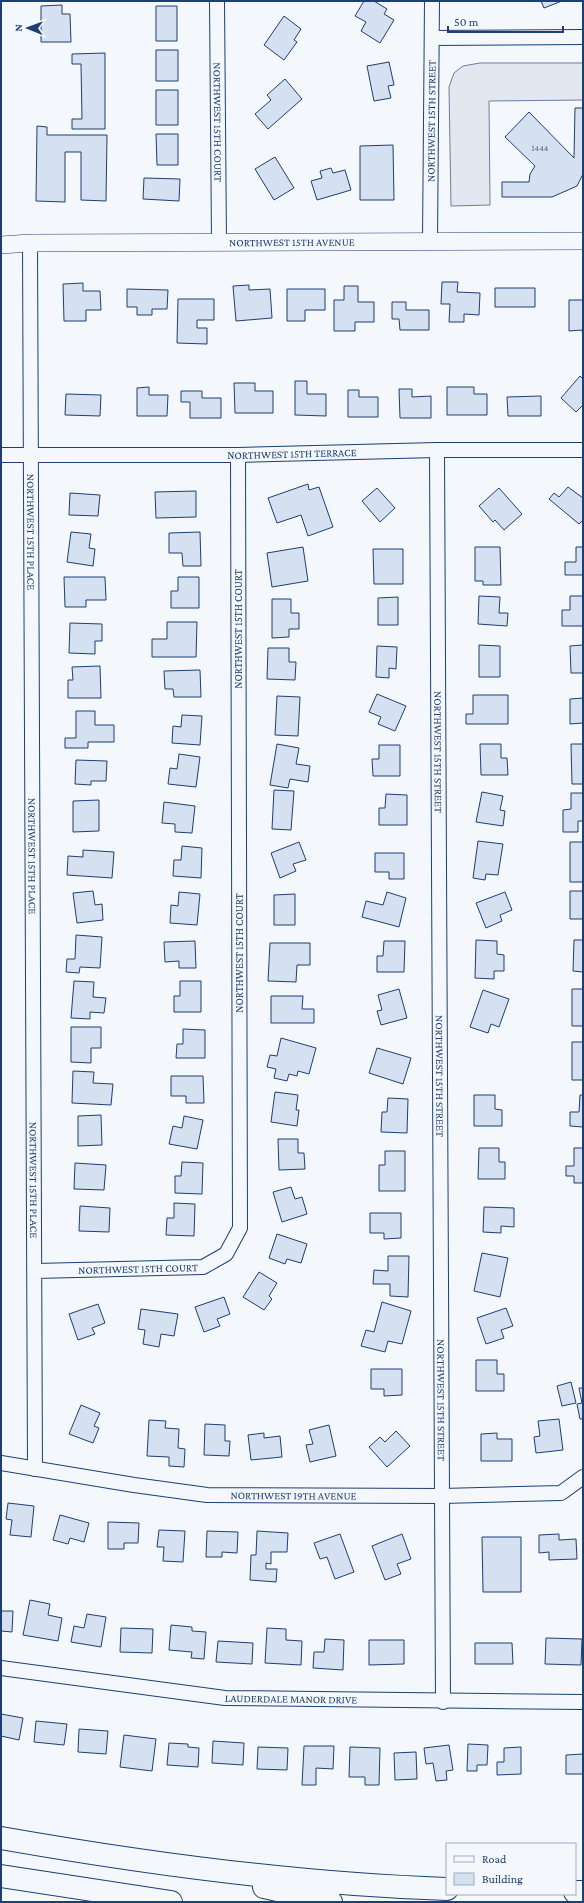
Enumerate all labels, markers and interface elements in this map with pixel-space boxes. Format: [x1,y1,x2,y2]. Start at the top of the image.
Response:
north arrow [8,8,48,48]
scale bar [448,8,563,34]
text: 50 m [454,15,479,29]
text: N [12,23,24,32]
street label: NORTHWEST 15TH STREET [424,60,438,182]
street label: NORTHWEST 15TH COURT [212,62,225,182]
house number: 1444 [532,143,549,153]
street label: NORTHWEST 15TH AVENUE [229,236,355,248]
street label: NORTHWEST 15TH TERRACE [227,446,357,461]
street label: NORTHWEST 15TH PLACE [25,474,37,590]
street label: NORTHWEST 15TH COURT [232,569,244,689]
street label: NORTHWEST 15TH STREET [432,691,445,813]
street label: NORTHWEST 15TH PLACE [26,798,39,914]
street label: NORTHWEST 15TH COURT [233,893,245,1013]
street label: NORTHWEST 15TH STREET [434,1015,446,1137]
street label: NORTHWEST 15TH PLACE [28,1122,40,1238]
street label: NORTHWEST 15TH COURT [78,1261,198,1276]
street label: NORTHWEST 15TH STREET [435,1339,448,1461]
street label: NORTHWEST 19TH AVENUE [230,1489,357,1502]
street label: LAUDERDALE MANOR DRIVE [225,1692,357,1705]
legend [446,1843,576,1895]
text: Road [482,1852,507,1866]
text: Building [482,1872,523,1886]

